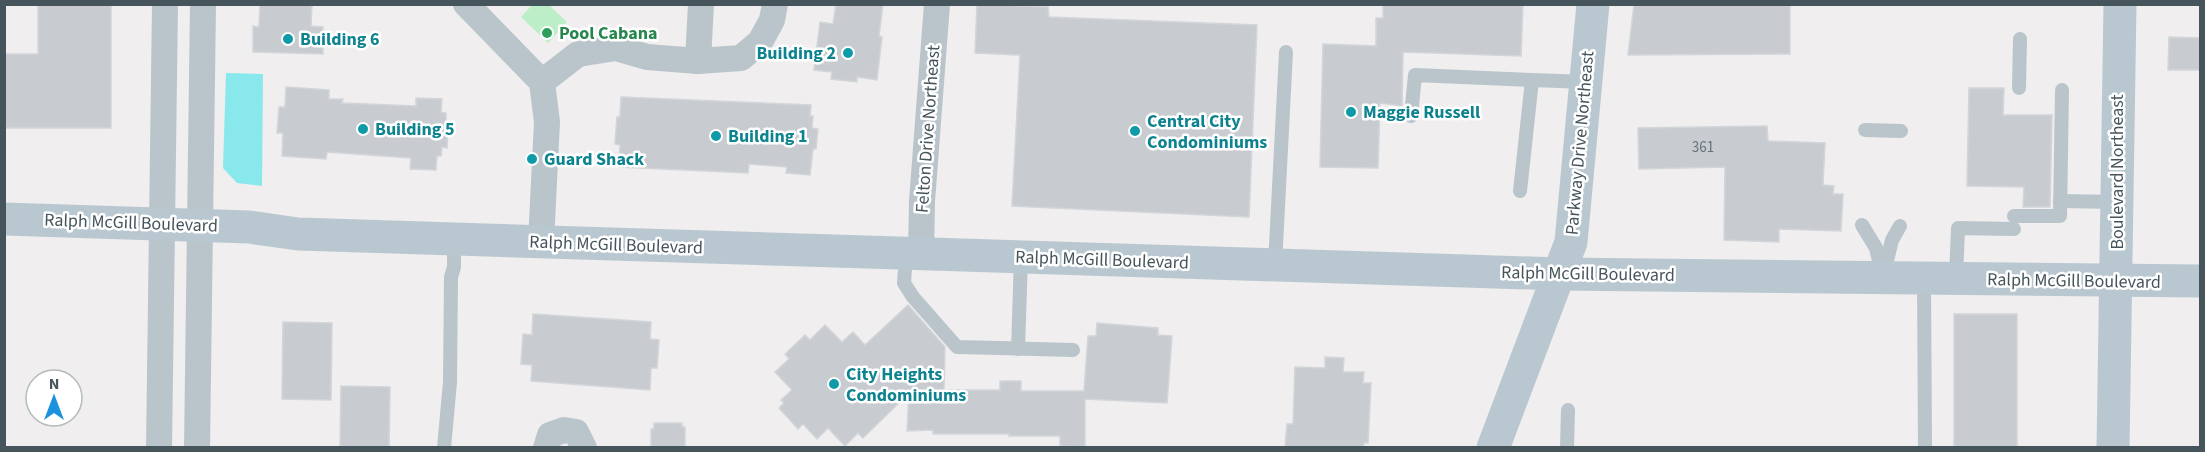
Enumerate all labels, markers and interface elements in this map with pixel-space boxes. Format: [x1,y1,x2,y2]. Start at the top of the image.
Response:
place label: Pool Cabana [559,21,657,46]
marker: Pool Cabana [540,26,554,40]
place label: Building 6 [300,27,380,52]
marker: Building 6 [281,32,295,46]
place label: Building 2 [756,41,836,66]
street label: Felton Drive Northeast [910,44,946,214]
marker: Building 2 [841,46,855,60]
street label: Parkway Drive Northeast [1560,50,1600,236]
street label: Boulevard Northeast [2105,94,2130,250]
place label: Maggie Russell [1363,100,1480,125]
marker: Maggie Russell [1344,105,1358,119]
place label: Central City Condominiums [1147,109,1267,155]
place label: Building 5 [375,117,455,142]
marker: Building 5 [356,122,370,136]
place label: Building 1 [728,124,808,149]
marker: Central City Condominiums [1128,124,1142,138]
marker: Building 1 [709,129,723,143]
house number: 361 [1692,137,1714,158]
place label: Guard Shack [544,147,644,172]
marker: Guard Shack [525,152,539,166]
street label: Ralph McGill Boulevard [44,207,218,239]
street label: Ralph McGill Boulevard [529,229,703,261]
street label: Ralph McGill Boulevard [1015,244,1189,276]
street label: Ralph McGill Boulevard [1501,260,1675,288]
street label: Ralph McGill Boulevard [1987,267,2161,295]
place label: City Heights Condominiums [846,362,966,408]
north arrow [24,368,84,428]
text: N [49,373,59,395]
marker: City Heights Condominiums [827,377,841,391]

